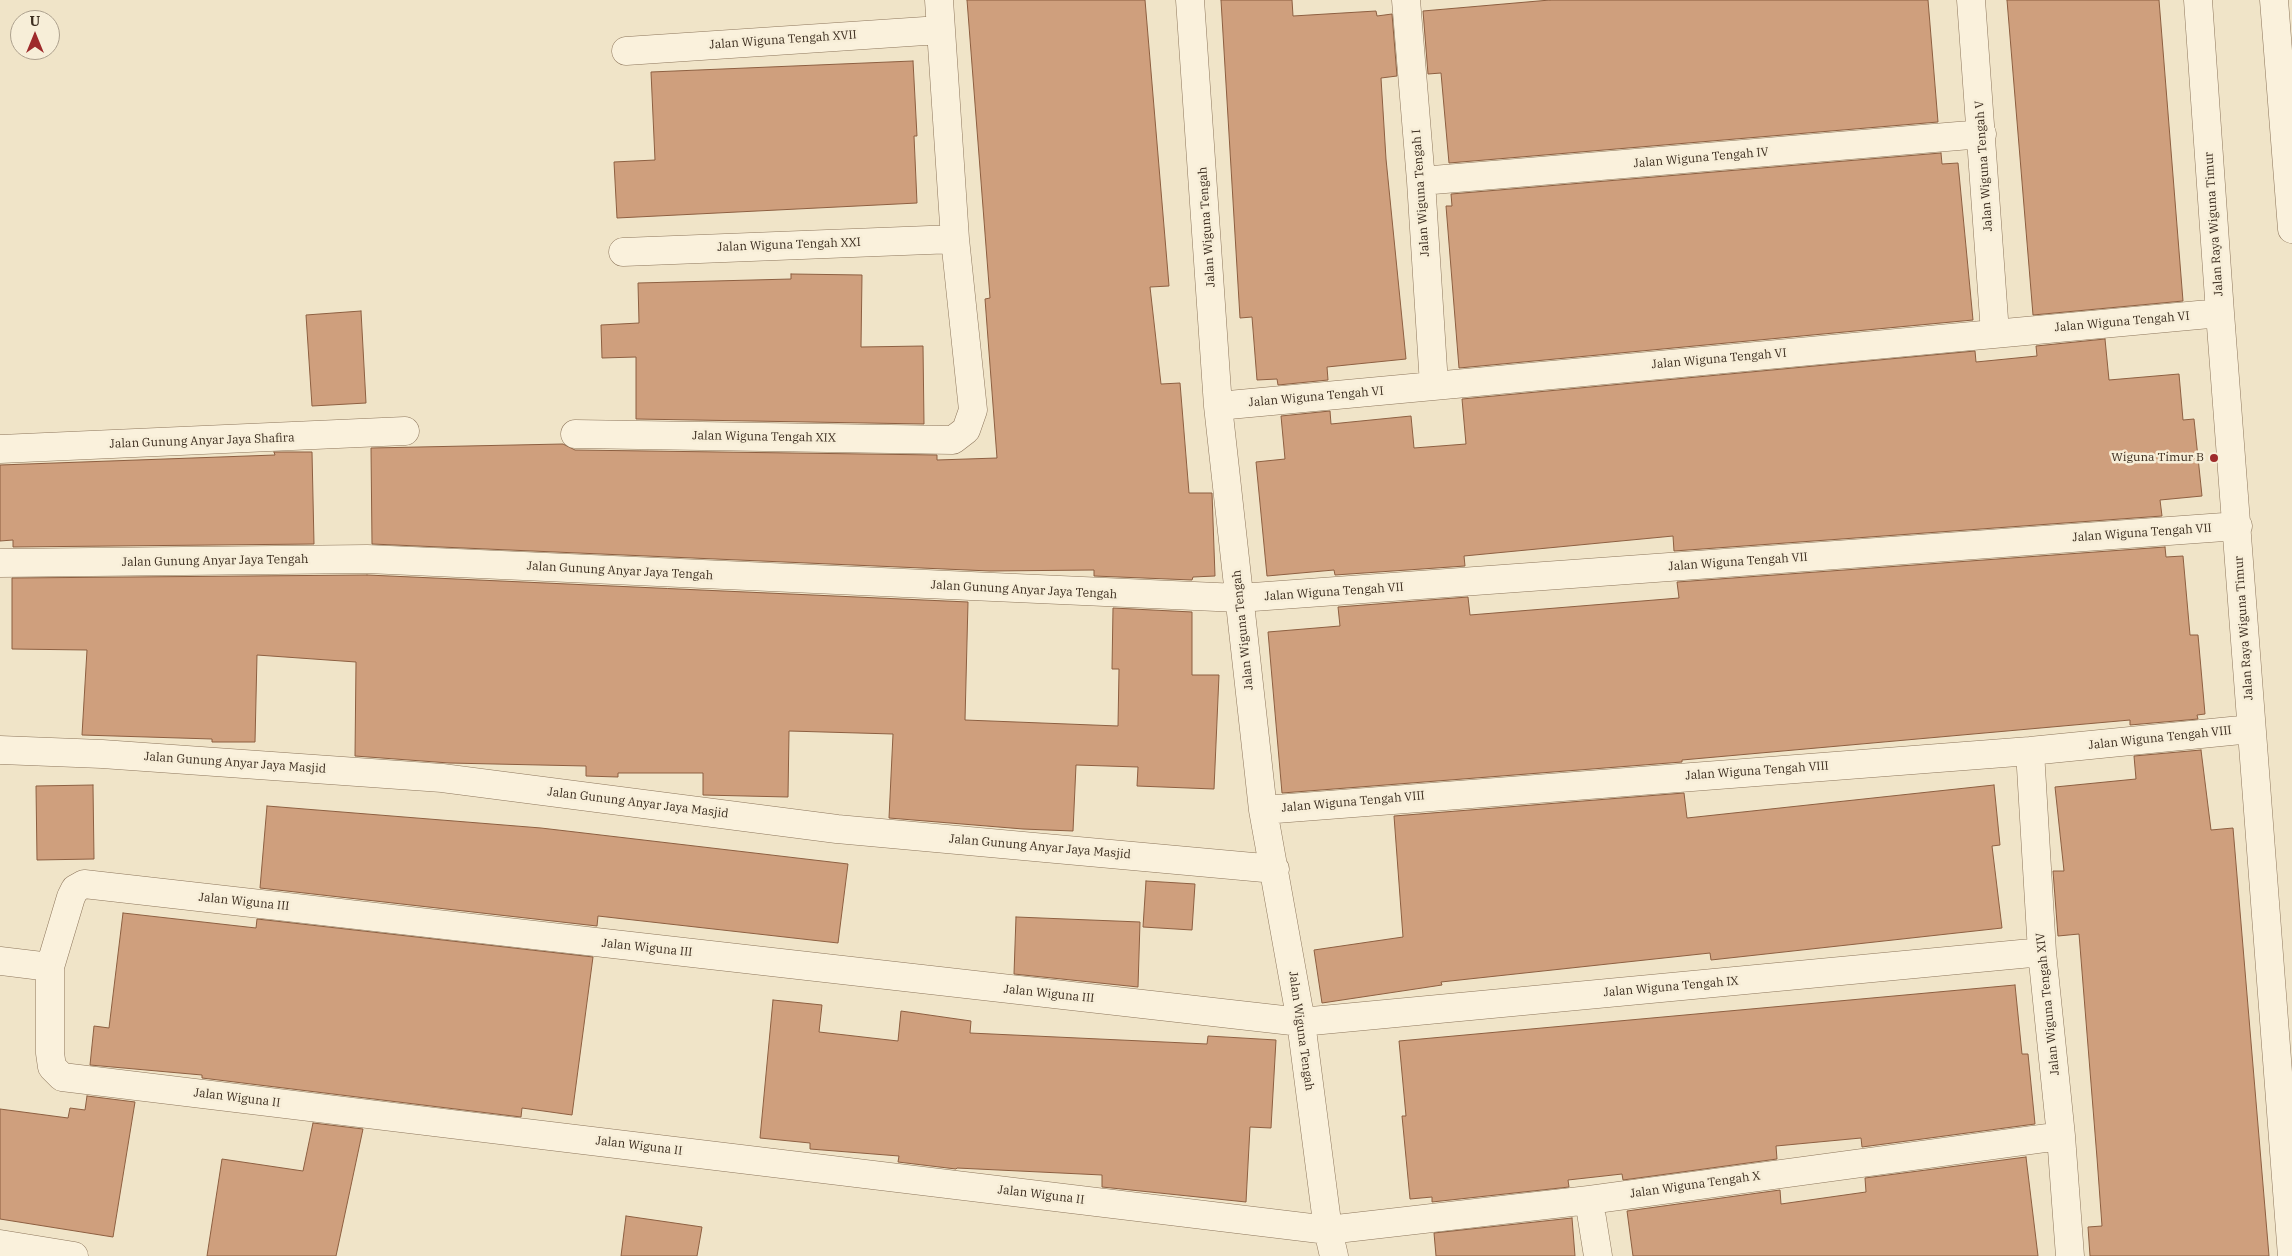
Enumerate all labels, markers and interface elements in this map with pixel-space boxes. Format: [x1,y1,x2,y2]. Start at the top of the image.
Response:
north arrow [10,10,60,60]
text: U [30,12,40,30]
street label: Jalan Wiguna Tengah XVII [709,28,857,52]
street label: Jalan Wiguna Tengah V [1972,100,1996,232]
street label: Jalan Wiguna Tengah I [1409,129,1433,257]
street label: Jalan Wiguna Tengah IV [1633,145,1769,171]
street label: Jalan Raya Wiguna Timur [2202,151,2226,297]
street label: Jalan Wiguna Tengah [1196,166,1218,288]
street label: Jalan Wiguna Tengah XXI [717,235,861,255]
street label: Jalan Wiguna Tengah VI [2054,309,2190,335]
street label: Jalan Wiguna Tengah VI [1651,346,1787,372]
street label: Jalan Wiguna Tengah VI [1248,384,1384,410]
street label: Jalan Wiguna Tengah XIX [692,429,836,445]
street label: Jalan Gunung Anyar Jaya Shafira [109,431,295,451]
place label: Wiguna Timur B [2111,451,2204,465]
marker: Wiguna Timur B [2208,452,2220,464]
street label: Jalan Wiguna Tengah VII [2072,521,2212,545]
street label: Jalan Wiguna Tengah VII [1668,550,1808,574]
street label: Jalan Gunung Anyar Jaya Tengah [122,552,308,570]
street label: Jalan Raya Wiguna Timur [2232,555,2256,701]
street label: Jalan Gunung Anyar Jaya Tengah [526,559,714,583]
street label: Jalan Wiguna Tengah [1230,569,1256,691]
street label: Jalan Gunung Anyar Jaya Tengah [930,578,1118,602]
street label: Jalan Wiguna Tengah VII [1264,580,1404,604]
street label: Jalan Wiguna Tengah VIII [2088,723,2232,753]
street label: Jalan Gunung Anyar Jaya Masjid [144,749,326,777]
street label: Jalan Wiguna Tengah VIII [1685,759,1829,783]
street label: Jalan Gunung Anyar Jaya Masjid [547,785,729,821]
street label: Jalan Wiguna Tengah VIII [1281,789,1425,815]
street label: Jalan Gunung Anyar Jaya Masjid [949,832,1131,862]
street label: Jalan Wiguna III [198,890,290,914]
street label: Jalan Wiguna Tengah XIV [2033,932,2063,1076]
street label: Jalan Wiguna III [601,936,693,960]
street label: Jalan Wiguna Tengah [1285,970,1317,1092]
street label: Jalan Wiguna Tengah IX [1603,974,1739,1000]
street label: Jalan Wiguna III [1003,982,1095,1006]
street label: Jalan Wiguna II [193,1086,281,1110]
street label: Jalan Wiguna II [595,1134,683,1158]
street label: Jalan Wiguna Tengah X [1629,1169,1761,1201]
street label: Jalan Wiguna II [997,1183,1085,1207]

